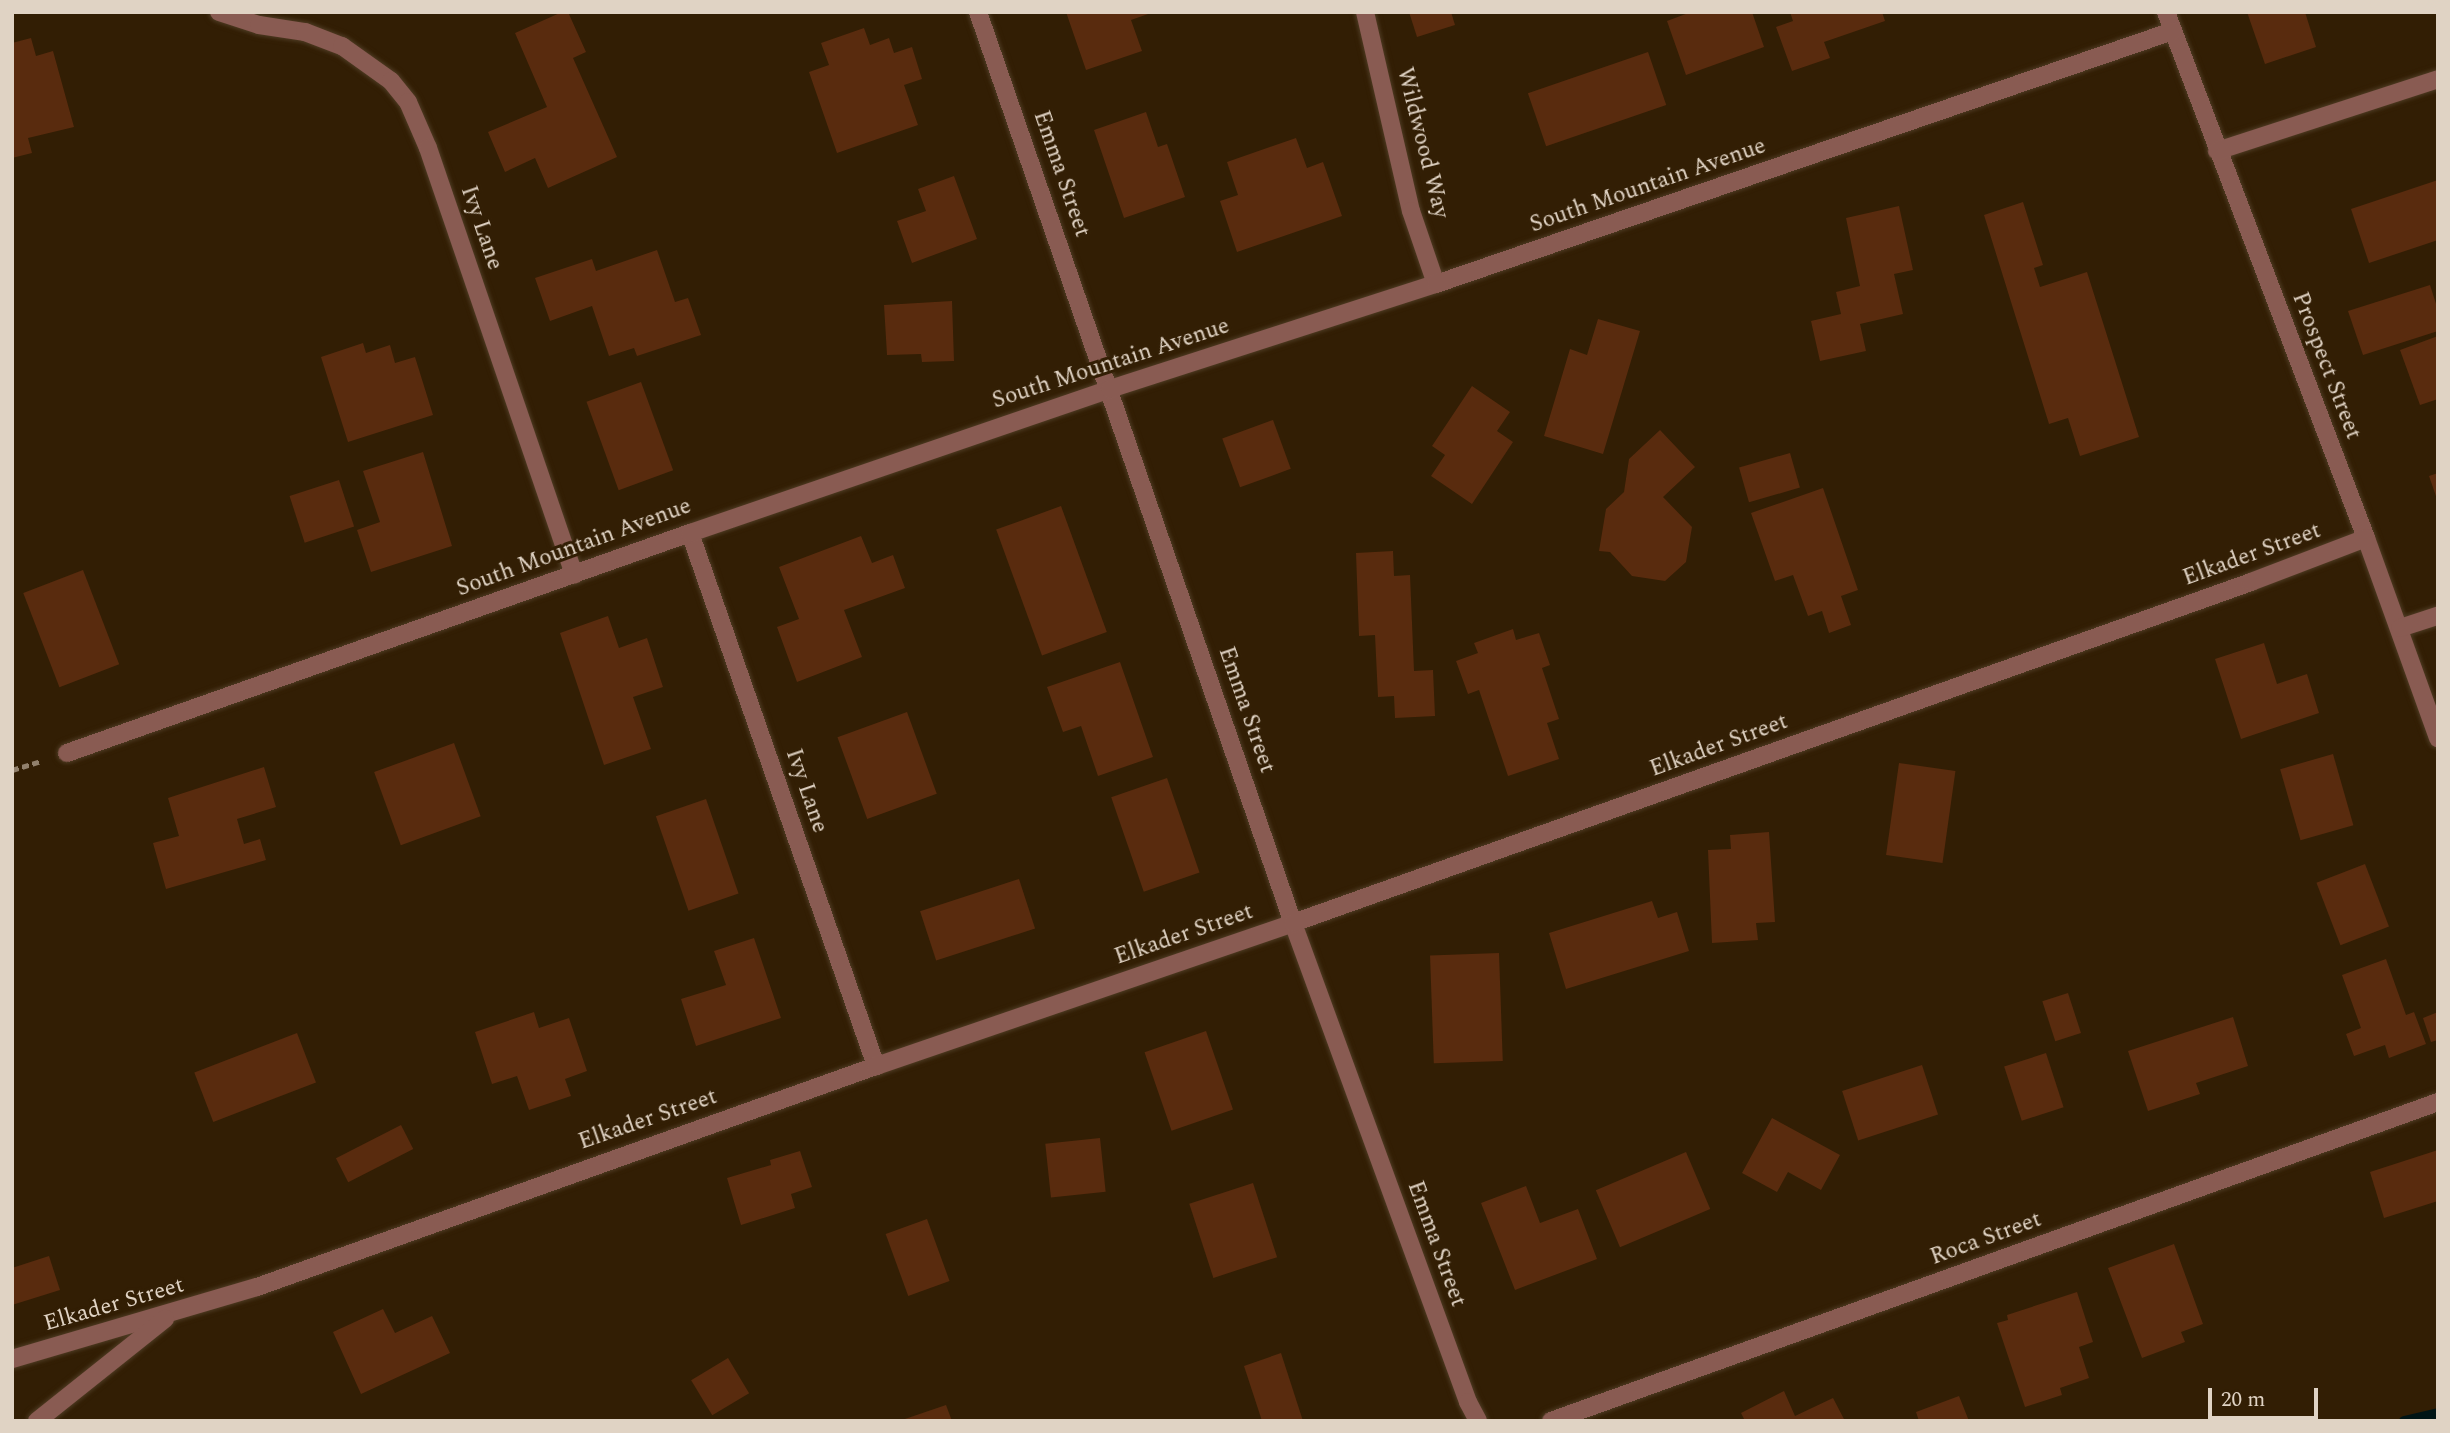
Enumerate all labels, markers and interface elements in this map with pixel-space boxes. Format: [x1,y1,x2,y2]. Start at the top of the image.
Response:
street label: Wildwood Way [1390,65,1454,221]
street label: Emma Street [1026,107,1096,241]
street label: South Mountain Avenue [1526,133,1770,239]
street label: Ivy Lane [454,182,508,274]
street label: Prospect Street [2285,288,2367,444]
street label: South Mountain Avenue [989,313,1233,415]
street label: South Mountain Avenue [453,493,695,603]
street label: Elkader Street [2179,517,2325,593]
street label: Emma Street [1211,643,1281,777]
street label: Elkader Street [1646,708,1792,784]
street label: Ivy Lane [779,745,833,837]
street label: Elkader Street [1111,898,1257,972]
street label: Elkader Street [575,1083,721,1157]
street label: Emma Street [1400,1177,1472,1311]
street label: Roca Street [1927,1206,2045,1272]
street label: Elkader Street [41,1272,187,1338]
scale bar [2212,1374,2322,1418]
text: 20 m [2221,1384,2265,1416]

